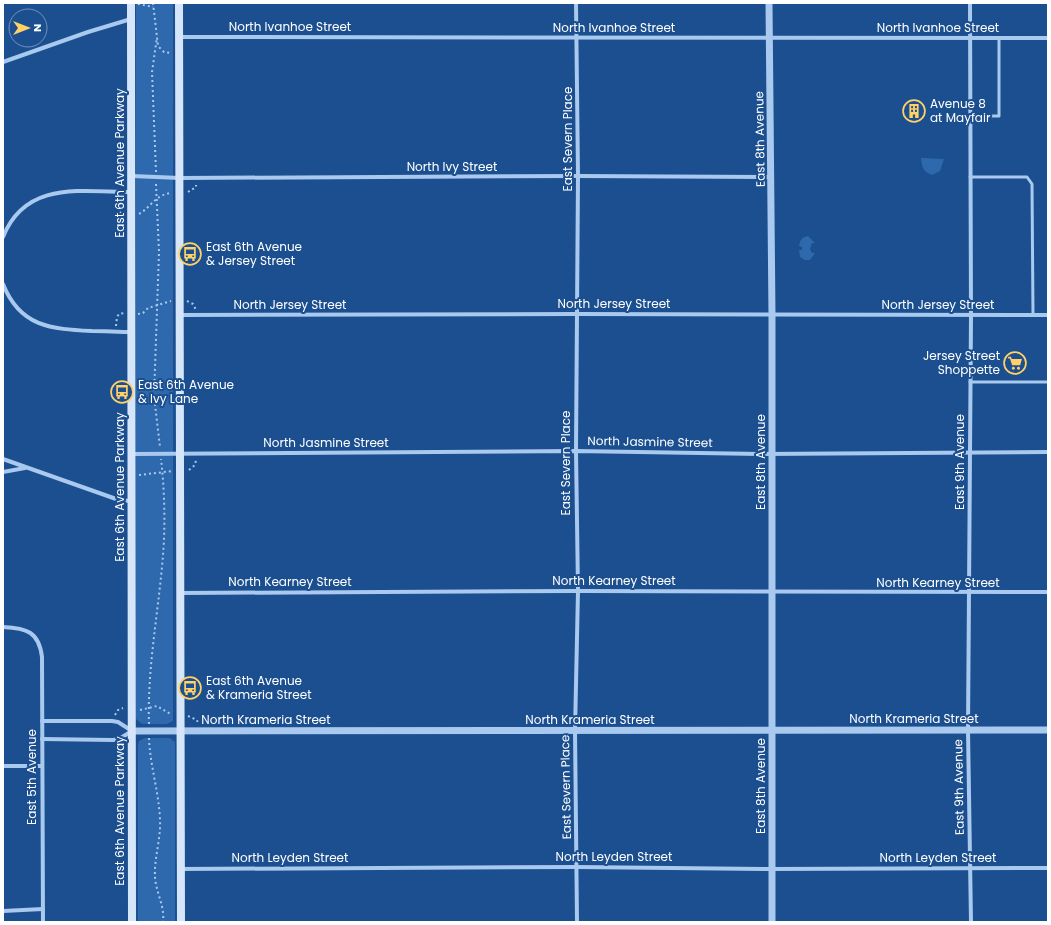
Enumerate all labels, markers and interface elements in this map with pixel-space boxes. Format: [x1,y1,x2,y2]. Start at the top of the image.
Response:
north arrow [8,8,48,48]
street label: North Ivanhoe Street [229,18,351,35]
street label: North Ivanhoe Street [553,19,675,36]
street label: North Ivanhoe Street [877,19,999,36]
text: N [30,24,46,32]
street label: East Severn Place [559,87,576,191]
street label: East 6th Avenue Parkway [111,88,128,238]
street label: East 8th Avenue [750,91,769,187]
place label: Avenue 8 at Mayfair [930,95,991,126]
building icon: Avenue 8 at Mayfair [901,98,927,124]
street label: North Ivy Street [407,158,497,175]
place label: East 6th Avenue & Jersey Street [206,238,302,269]
bus stop icon: East 6th Avenue & Jersey Street [177,241,203,267]
street label: North Jersey Street [558,295,670,312]
street label: North Jersey Street [234,296,346,313]
street label: North Jersey Street [882,296,994,313]
place label: Jersey Street Shoppette [923,347,1000,378]
supermarket icon: Jersey Street Shoppette [1002,350,1028,376]
place label: East 6th Avenue & Ivy Lane [138,376,234,407]
bus stop icon: East 6th Avenue & Ivy Lane [109,379,135,405]
street label: East Severn Place [557,411,574,515]
street label: East 6th Avenue Parkway [111,412,128,562]
street label: East 8th Avenue [752,414,769,510]
street label: East 9th Avenue [951,414,968,510]
street label: North Jasmine Street [587,432,713,451]
street label: North Jasmine Street [263,434,389,451]
street label: North Kearney Street [552,572,676,589]
street label: North Kearney Street [228,573,352,590]
street label: North Kearney Street [876,574,1000,591]
place label: East 6th Avenue & Krameria Street [206,672,312,703]
bus stop icon: East 6th Avenue & Krameria Street [177,675,203,701]
street label: North Krameria Street [849,710,979,727]
street label: North Krameria Street [201,711,331,728]
street label: North Krameria Street [525,711,655,728]
street label: East 5th Avenue [23,729,40,825]
street label: East Severn Place [556,734,575,840]
street label: East 6th Avenue Parkway [111,736,128,886]
street label: East 8th Avenue [752,738,769,834]
street label: East 9th Avenue [949,739,968,835]
street label: North Leyden Street [556,848,672,865]
street label: North Leyden Street [232,849,348,866]
street label: North Leyden Street [880,849,996,866]

